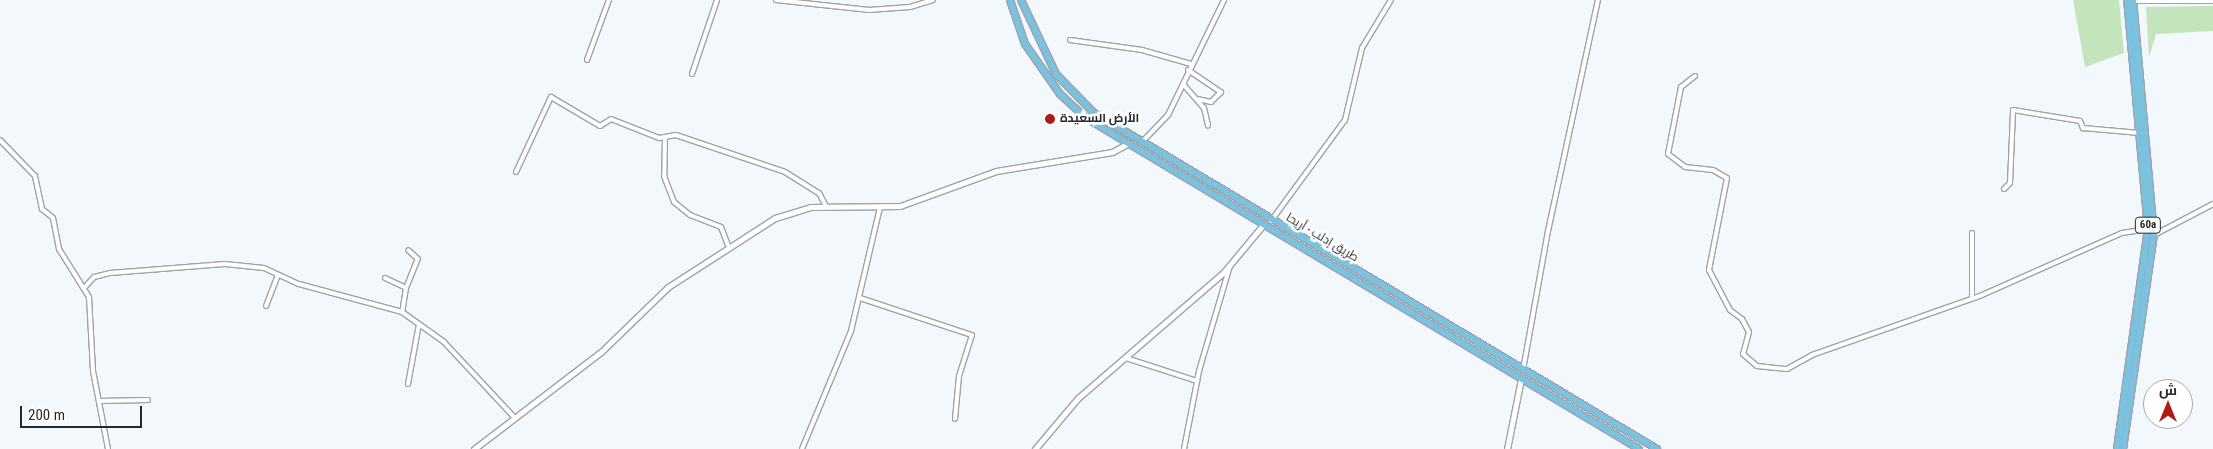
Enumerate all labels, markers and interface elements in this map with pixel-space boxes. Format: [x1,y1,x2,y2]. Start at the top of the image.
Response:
place label: الأرض السعيدة [1060,112,1139,126]
marker: الأرض السعيدة [1044,113,1056,125]
street label: طريق إدلب - أريحا [1283,211,1361,265]
road number: 60a [2134,216,2162,234]
north arrow [2143,379,2193,429]
text: ش [2159,382,2177,398]
scale bar [22,396,145,428]
text: 200 m [28,406,65,424]

